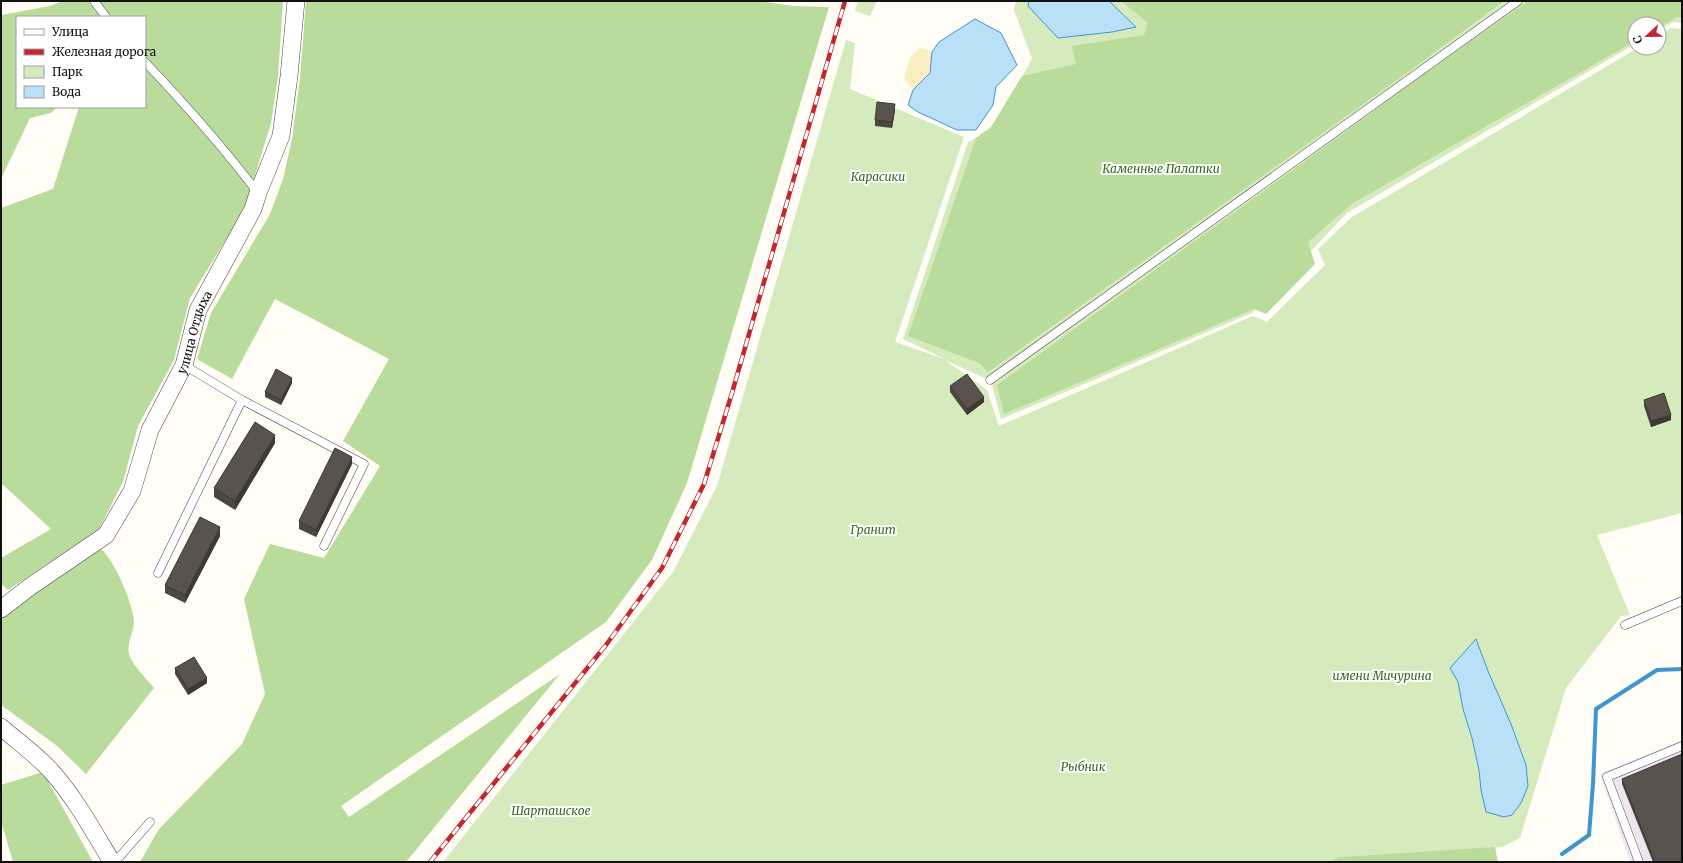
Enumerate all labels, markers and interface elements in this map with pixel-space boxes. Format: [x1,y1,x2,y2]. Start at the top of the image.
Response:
legend [16,16,146,108]
north arrow [1627,16,1667,56]
text: Улица [51,24,89,39]
text: С [1630,34,1646,46]
text: Железная дорога [52,44,157,59]
text: Парк [52,64,83,79]
text: Вода [52,84,82,99]
park label: Каменные Палатки [1102,161,1220,176]
park label: Карасики [851,169,905,184]
street label: улица Отдыха [173,287,215,376]
park label: Гранит [850,522,896,537]
park label: имени Мичурина [1332,668,1432,683]
park label: Рыбник [1061,759,1106,774]
park label: Шарташское [511,803,591,818]

